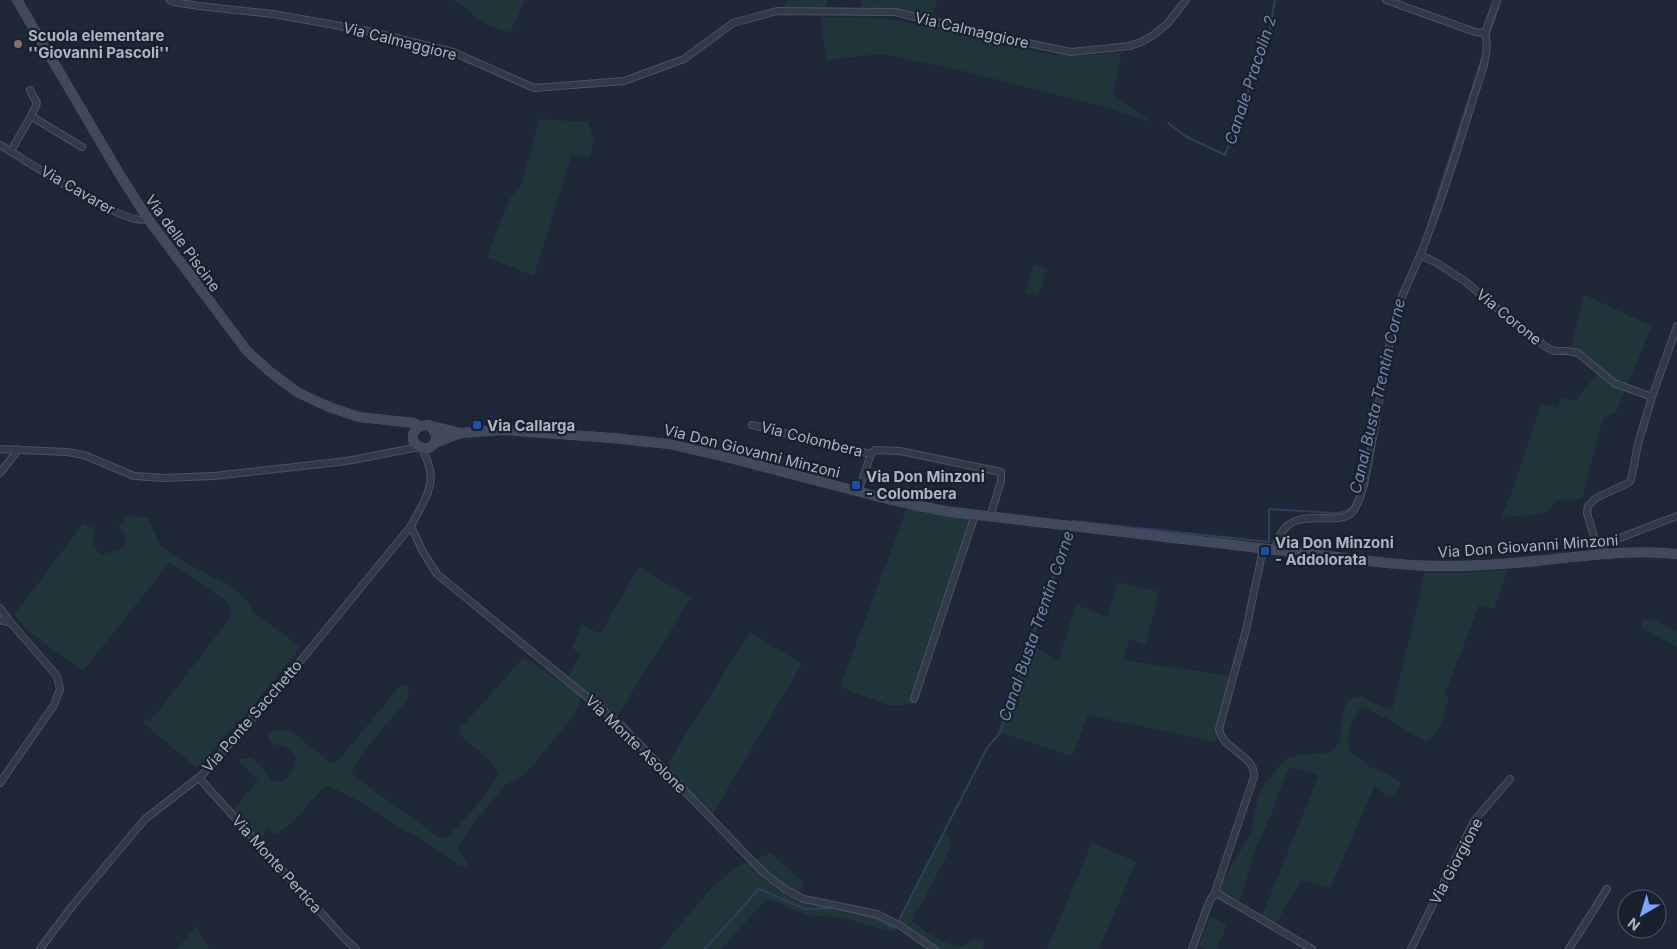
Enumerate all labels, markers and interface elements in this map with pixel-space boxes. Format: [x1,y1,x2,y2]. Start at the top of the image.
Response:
street label: Via Calmaggiore [913,8,1031,52]
water label: Canale Pracolin 2 [1220,13,1280,147]
street label: Via Calmaggiore [341,18,459,64]
place label: Scuola elementare ''Giovanni Pascoli'' [28,26,169,62]
marker: Scuola elementare ''Giovanni Pascoli'' [12,38,24,50]
street label: Via Cavarer [38,161,119,219]
street label: Via delle Piscine [141,191,225,295]
street label: Via Corone [1472,285,1546,349]
water label: Canal Busta Trentin Corne [1345,296,1409,496]
place label: Via Callarga [487,416,575,435]
street label: Via Colombera [759,417,865,461]
marker: Via Callarga [471,419,483,431]
street label: Via Don Giovanni Minzoni [662,420,842,482]
place label: Via Don Minzoni - Colombera [866,467,985,503]
marker: Via Don Minzoni - Colombera [850,479,862,491]
water label: Canal Busta Trentin Corne [994,528,1078,724]
street label: Via Don Giovanni Minzoni [1437,530,1619,562]
place label: Via Don Minzoni - Addolorata [1275,533,1394,569]
marker: Via Don Minzoni - Addolorata [1259,545,1271,557]
street label: Via Ponte Sacchetto [198,656,306,776]
street label: Via Monte Asolone [581,691,691,797]
street label: Via Monte Pertica [228,811,326,917]
street label: Via Giorgione [1425,814,1487,908]
north arrow [1617,889,1667,939]
text: N [1624,915,1643,935]

